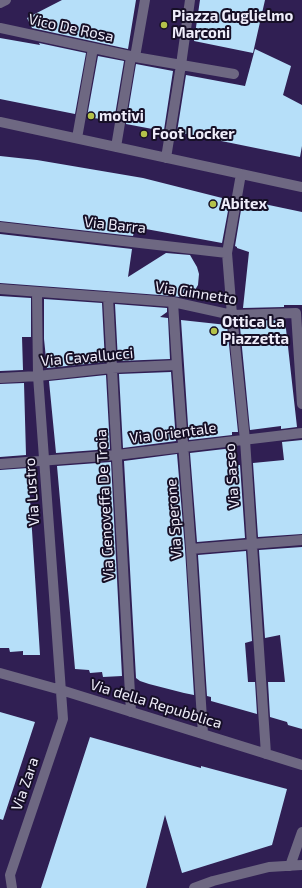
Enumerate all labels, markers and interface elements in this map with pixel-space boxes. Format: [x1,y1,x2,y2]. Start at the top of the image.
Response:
place label: Piazza Guglielmo Marconi [172,7,293,42]
street label: Vico De Rosa [27,10,115,46]
marker: Piazza Guglielmo Marconi [159,20,169,30]
place label: motivi [99,107,144,125]
marker: motivi [86,111,96,121]
place label: Foot Locker [152,125,235,143]
marker: Foot Locker [139,129,149,139]
place label: Abitex [221,195,267,213]
marker: Abitex [208,199,218,209]
street label: Via Barra [83,213,147,237]
street label: Via Ginnetto [154,278,238,308]
place label: Ottica La Piazzetta [222,313,289,348]
marker: Ottica La Piazzetta [209,326,219,336]
street label: Via Cavallucci [40,344,134,370]
street label: Via Orientale [129,419,217,447]
street label: Via Genoveffa De Troia [92,429,118,581]
street label: Via Saseo [221,443,243,509]
street label: Via Lustro [21,457,43,527]
street label: Via Sperone [162,478,186,560]
street label: Via della Repubblica [88,675,224,733]
street label: Via Zara [7,755,43,813]

